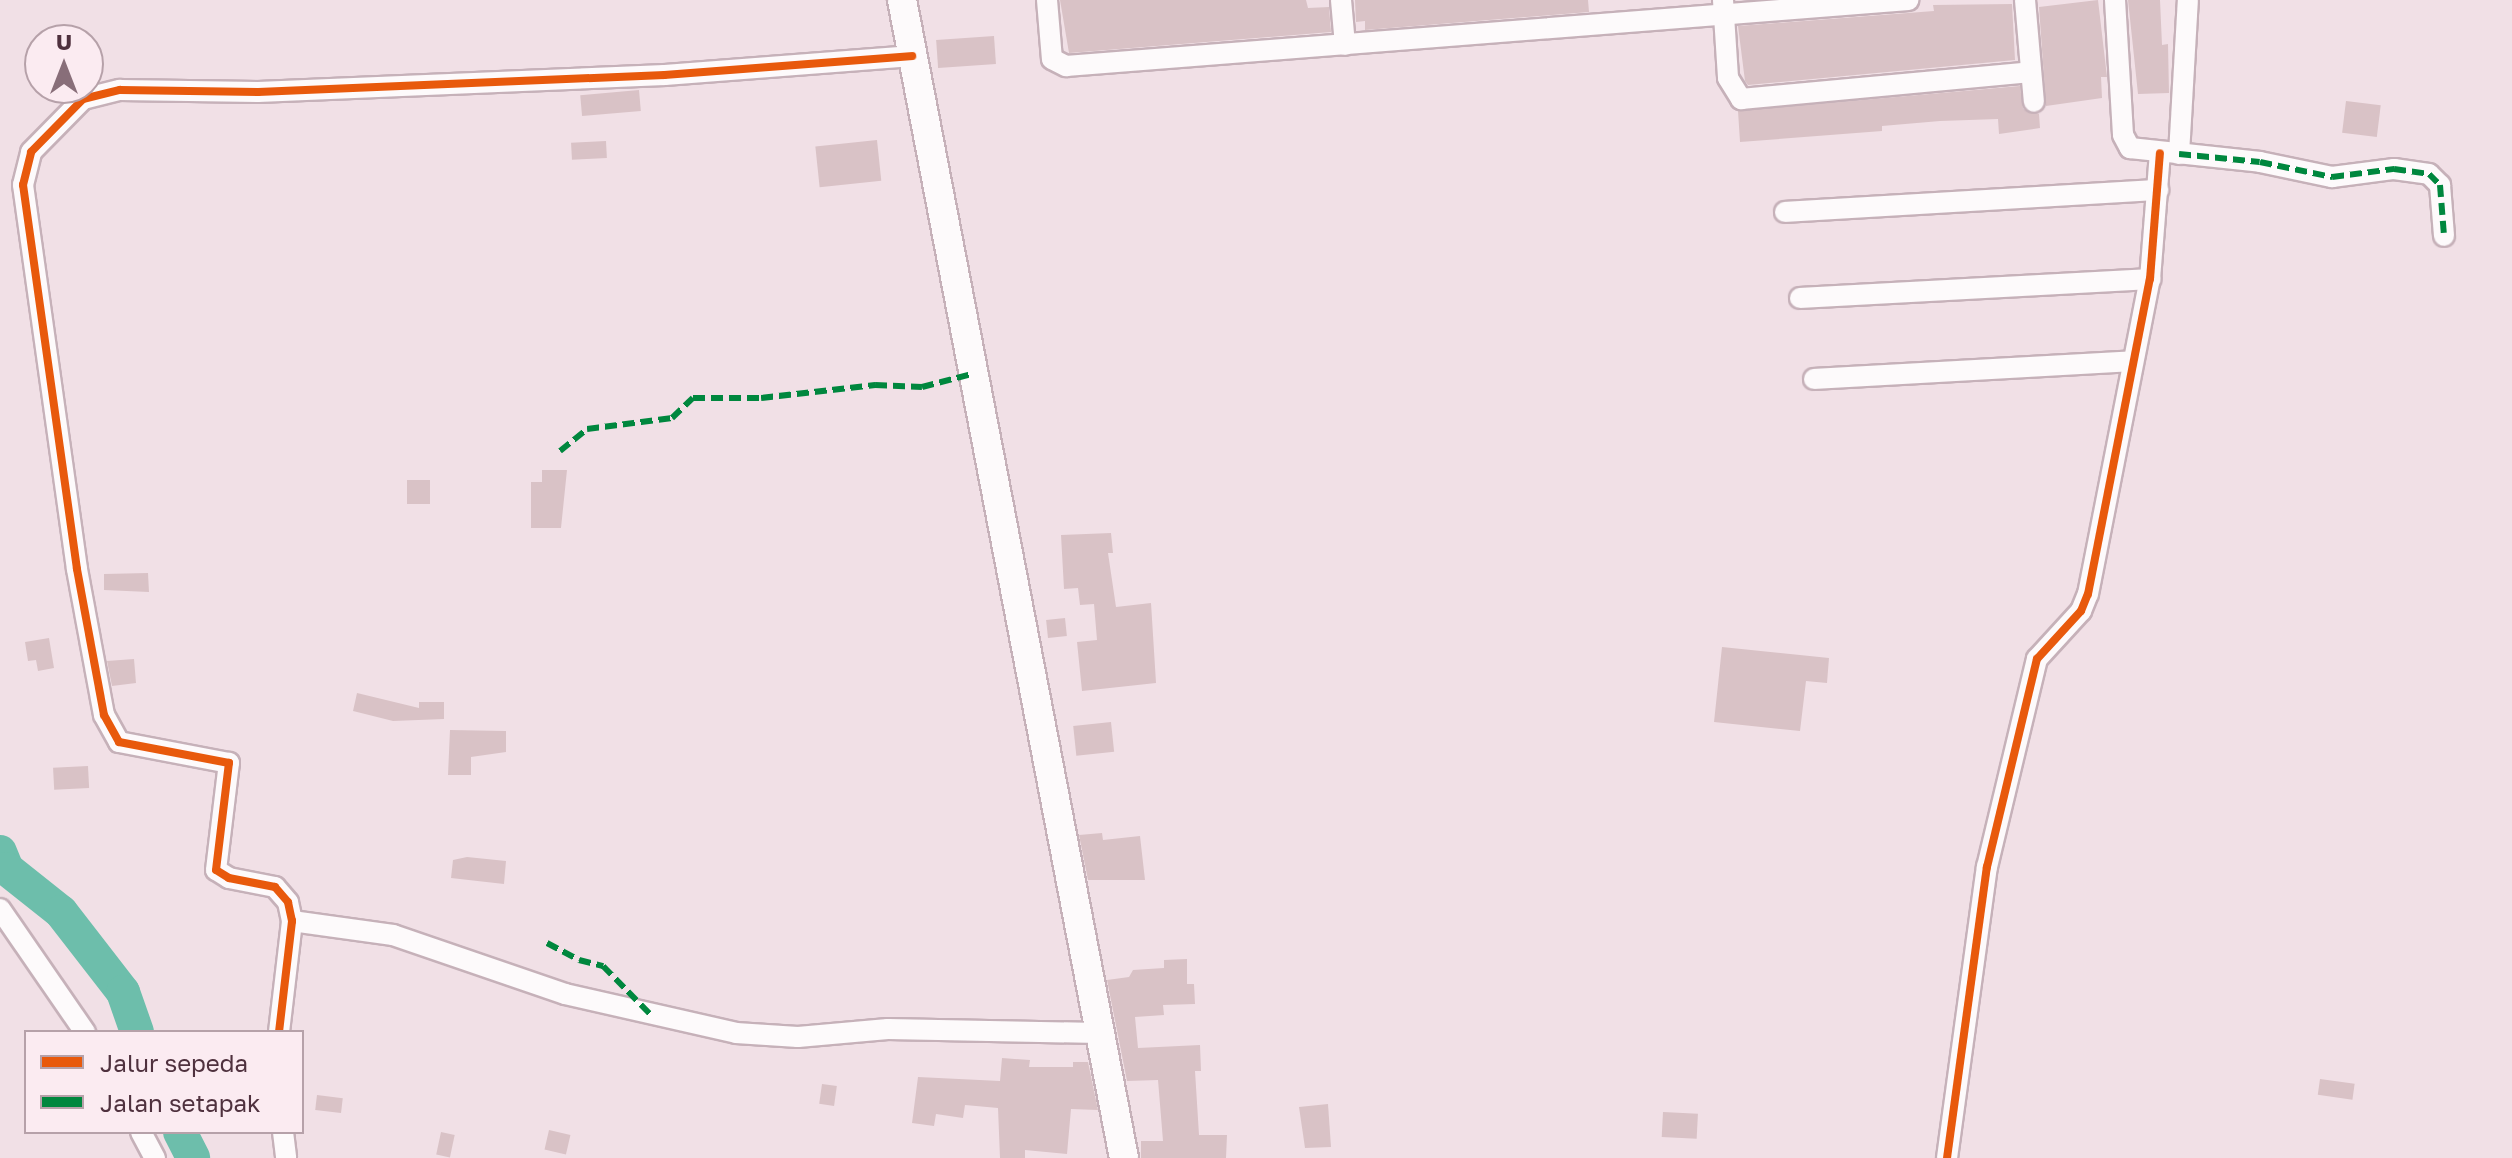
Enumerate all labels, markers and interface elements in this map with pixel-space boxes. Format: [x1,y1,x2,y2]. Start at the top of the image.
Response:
north arrow [24,24,104,104]
text: U [56,28,72,55]
legend [24,1030,304,1134]
text: Jalur sepeda [100,1048,248,1077]
text: Jalan setapak [100,1088,261,1117]

